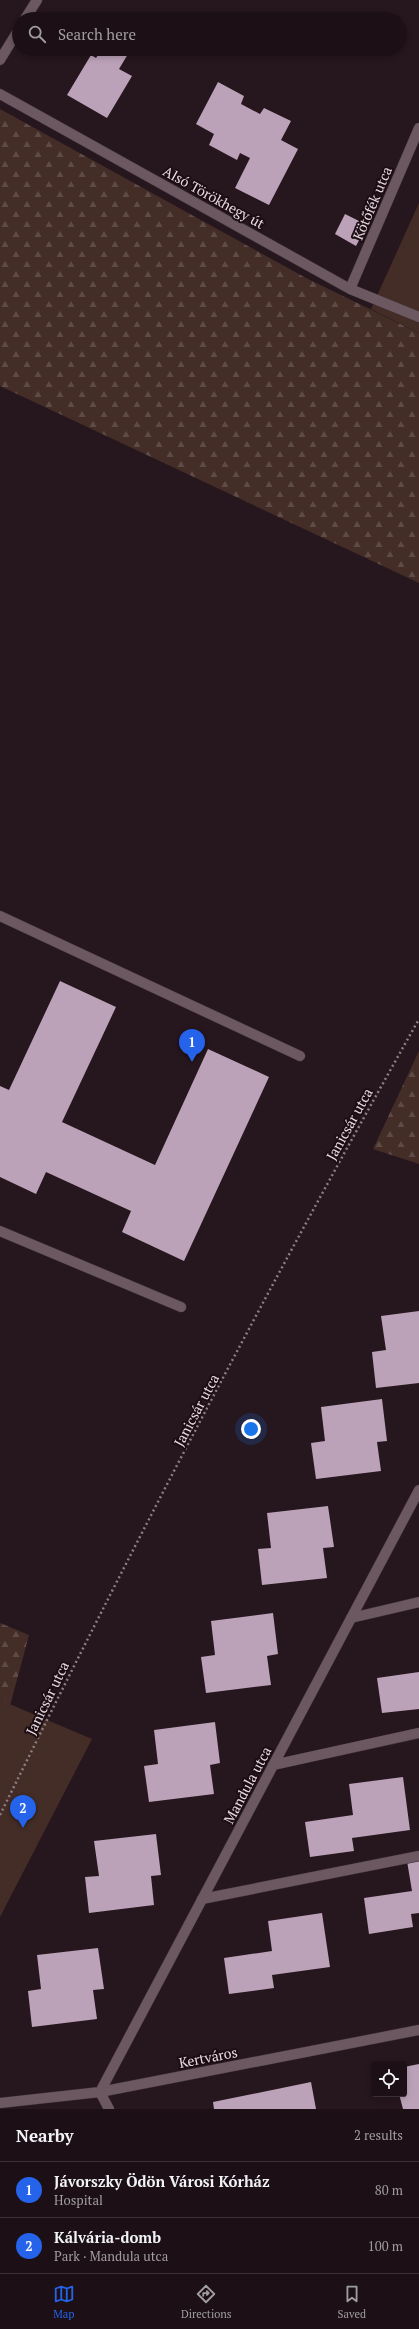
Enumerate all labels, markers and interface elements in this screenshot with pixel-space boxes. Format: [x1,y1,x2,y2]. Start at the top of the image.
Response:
search box [12,12,407,56]
icon: search [26,23,48,45]
text: Search here [58,24,136,44]
street label: Alsó Törökhegy út [160,161,269,233]
street label: Kötőfék utca [348,163,396,243]
pin: 1 [179,1029,205,1062]
street label: Janicsár utca [321,1085,377,1163]
street label: Janicsár utca [169,1370,223,1450]
your location [241,1419,261,1439]
street label: Janicsár utca [21,1658,73,1738]
street label: Mandula utca [219,1743,275,1827]
pin: 2 [10,1795,36,1828]
street label: Kertváros [177,2042,239,2072]
map controls [371,2061,407,2097]
button: locate [371,2061,407,2097]
text: Nearby [16,2124,74,2147]
text: 2 results [354,2126,403,2144]
text: Jávorszky Ödön Városi Kórház [54,2171,270,2191]
text: 1 [25,2181,33,2199]
text: 80 m [375,2181,403,2199]
text: Hospital [54,2191,103,2209]
text: Kálvária-domb [54,2227,161,2247]
text: 2 [25,2237,33,2255]
text: 100 m [368,2237,403,2255]
text: Park · Mandula utca [54,2247,168,2265]
tab: Map [53,2283,75,2321]
tab: Directions [181,2283,232,2321]
tab: Saved [338,2283,366,2321]

